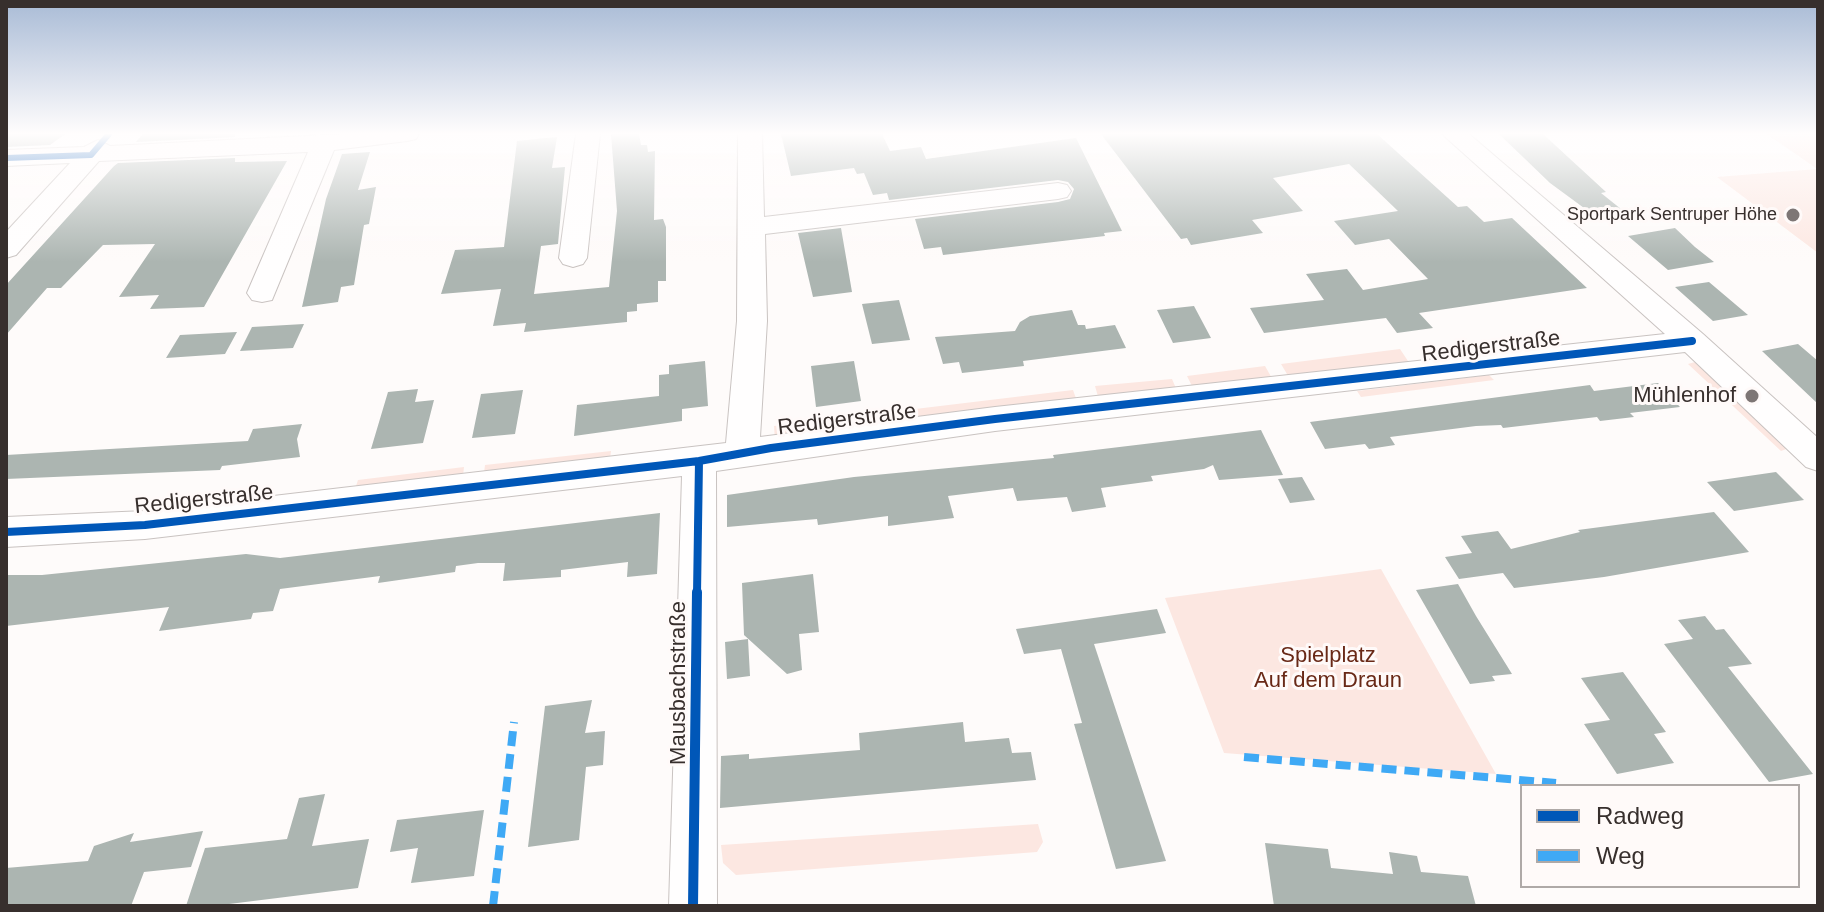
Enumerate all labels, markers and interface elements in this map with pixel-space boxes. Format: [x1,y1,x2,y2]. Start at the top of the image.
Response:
place label: Sportpark Sentruper Höhe [1567,204,1777,226]
marker: Sportpark Sentruper Höhe [1784,206,1802,224]
street label: Redigerstraße [1420,325,1562,369]
place label: Mühlenhof [1633,383,1736,409]
marker: Mühlenhof [1743,387,1761,405]
street label: Redigerstraße [776,398,918,442]
street label: Redigerstraße [133,480,275,520]
street label: Mausbachstraße [666,601,692,765]
park label: Spielplatz Auf dem Draun [1254,643,1402,694]
legend [1520,784,1800,888]
text: Radweg [1596,802,1684,829]
text: Weg [1596,842,1645,869]

